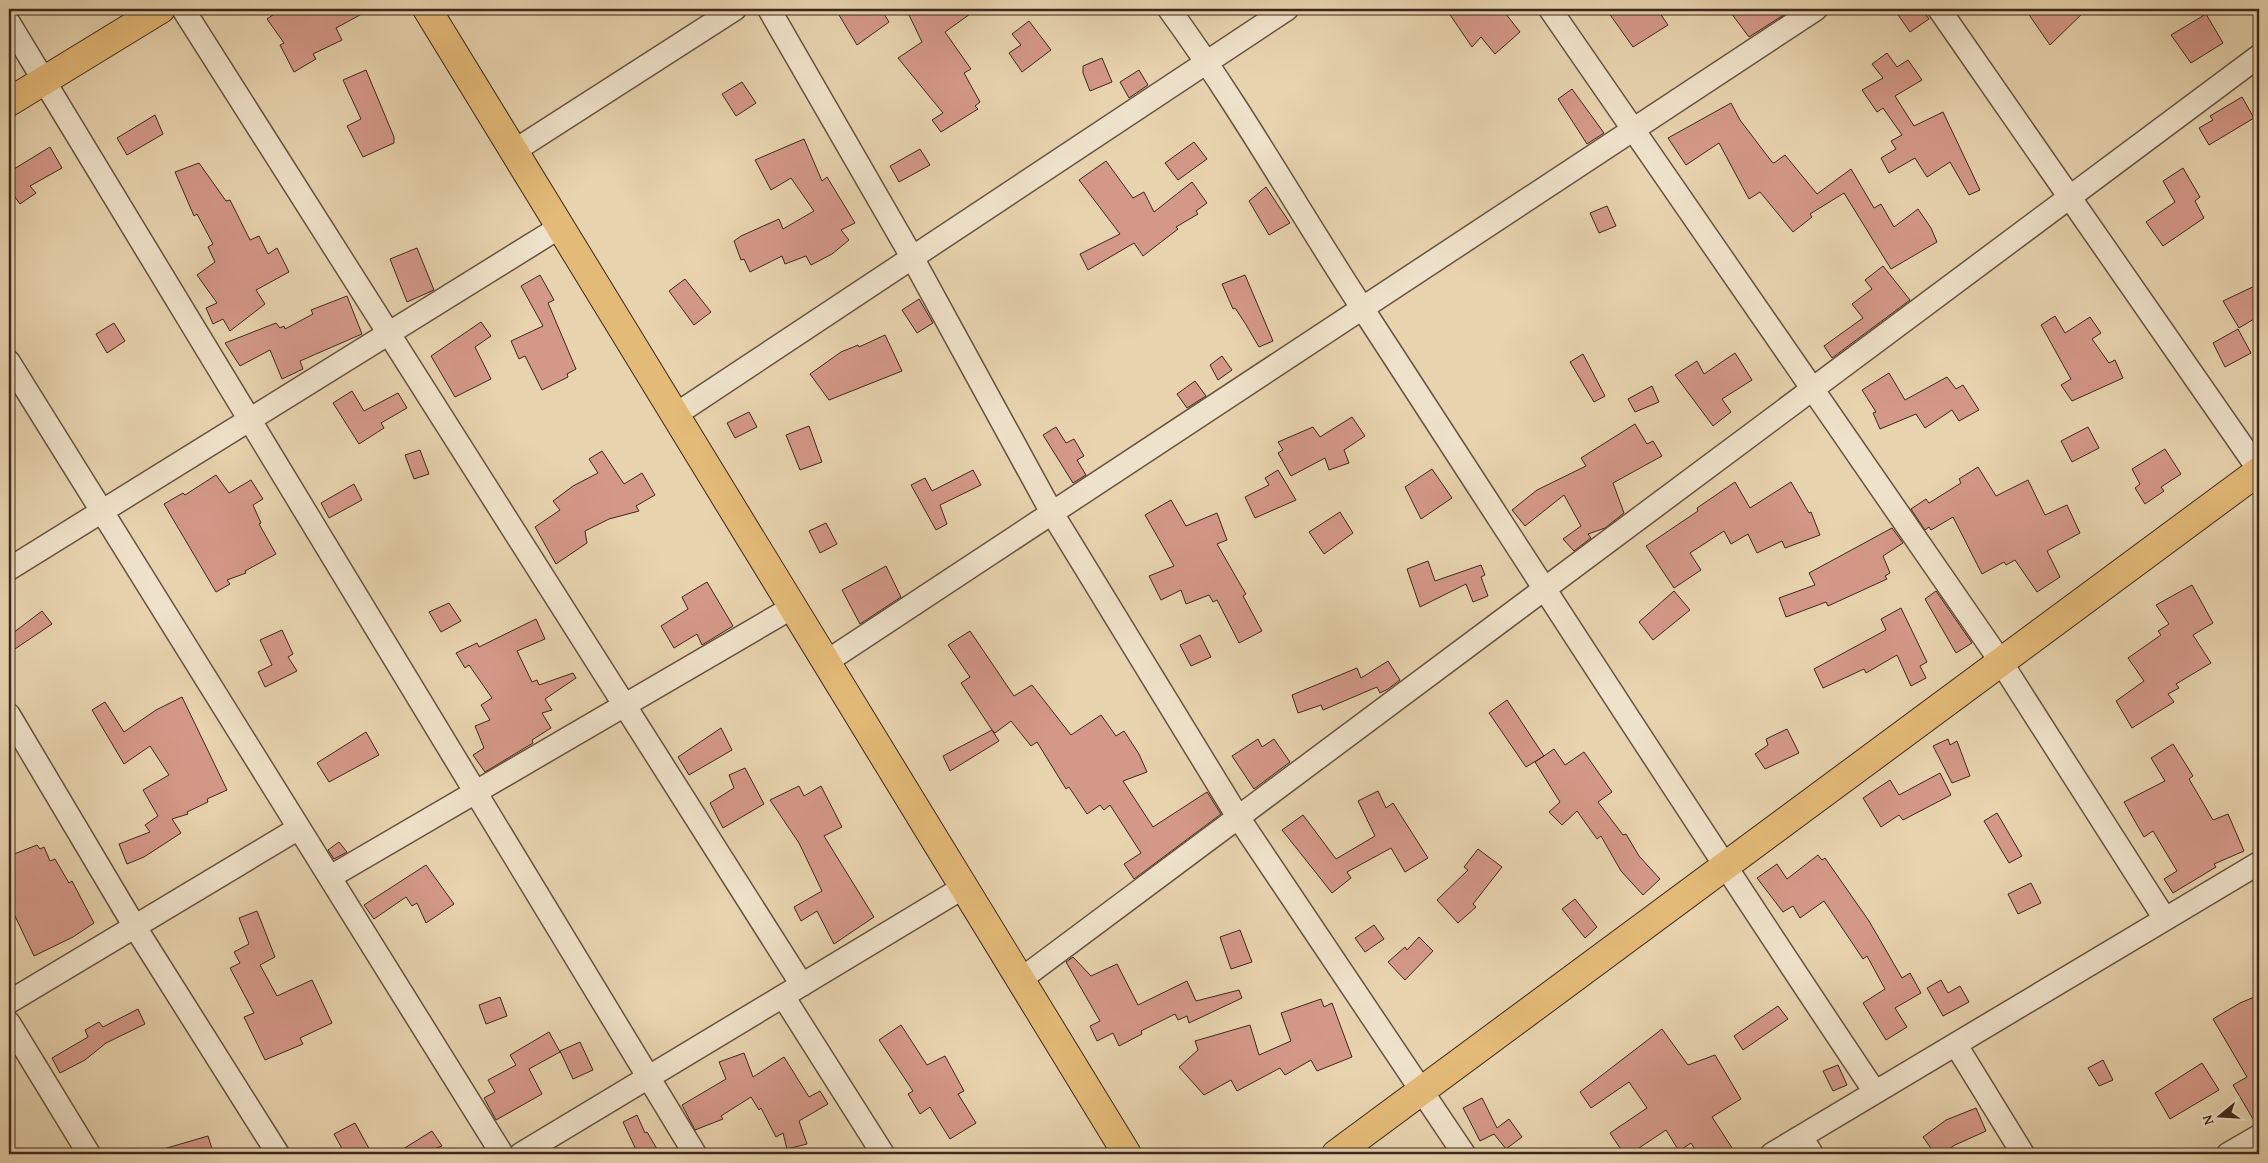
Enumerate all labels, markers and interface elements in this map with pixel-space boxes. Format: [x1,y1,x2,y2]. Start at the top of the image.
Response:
north arrow [2196,1090,2246,1140]
text: N [2196,1112,2219,1128]

